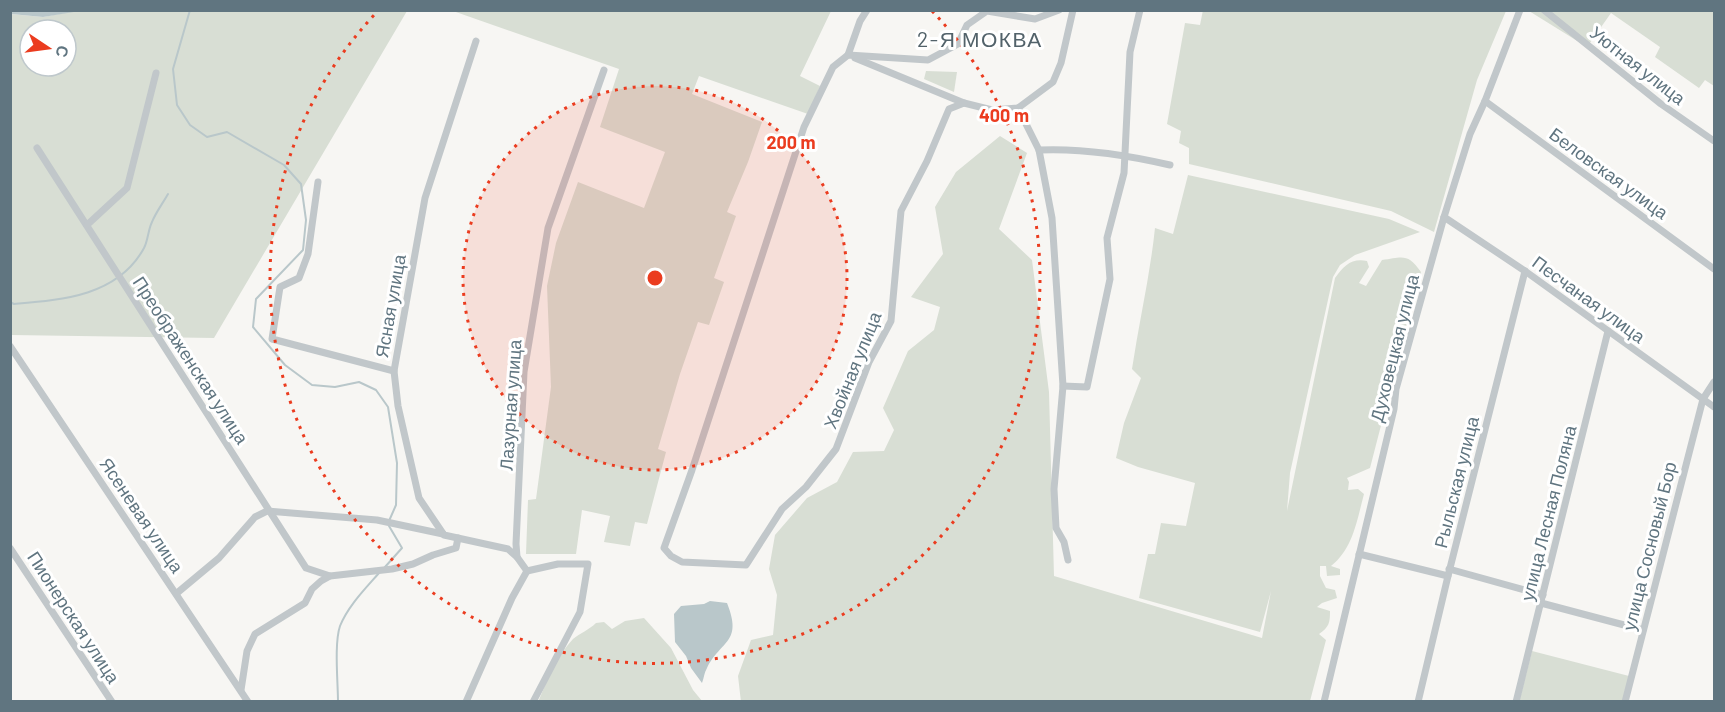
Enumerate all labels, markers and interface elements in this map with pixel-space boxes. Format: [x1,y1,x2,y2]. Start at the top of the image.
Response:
north arrow [18,18,78,78]
street label: Уютная улица [1586,21,1691,110]
district label: 2-Я МОКВА [917,26,1043,51]
text: С [52,44,74,60]
text: 400 m [979,104,1029,126]
street label: Беловская улица [1545,123,1673,224]
text: 200 m [766,131,816,153]
street label: Песчаная улица [1528,251,1650,348]
street label: Ясная улица [370,252,410,360]
centre of rings [645,268,665,288]
street label: Духовецкая улица [1365,271,1423,424]
street label: Преображенская улица [129,272,254,449]
street label: Хвойная улица [819,307,886,432]
street label: Лазурная улица [494,338,526,471]
street label: Рыльская улица [1429,413,1483,550]
street label: улица Лесная Поляна [1516,422,1581,603]
street label: Ясеневая улица [95,453,189,578]
street label: улица Сосновый Бор [1617,459,1681,633]
street label: Пионерская улица [23,547,125,688]

